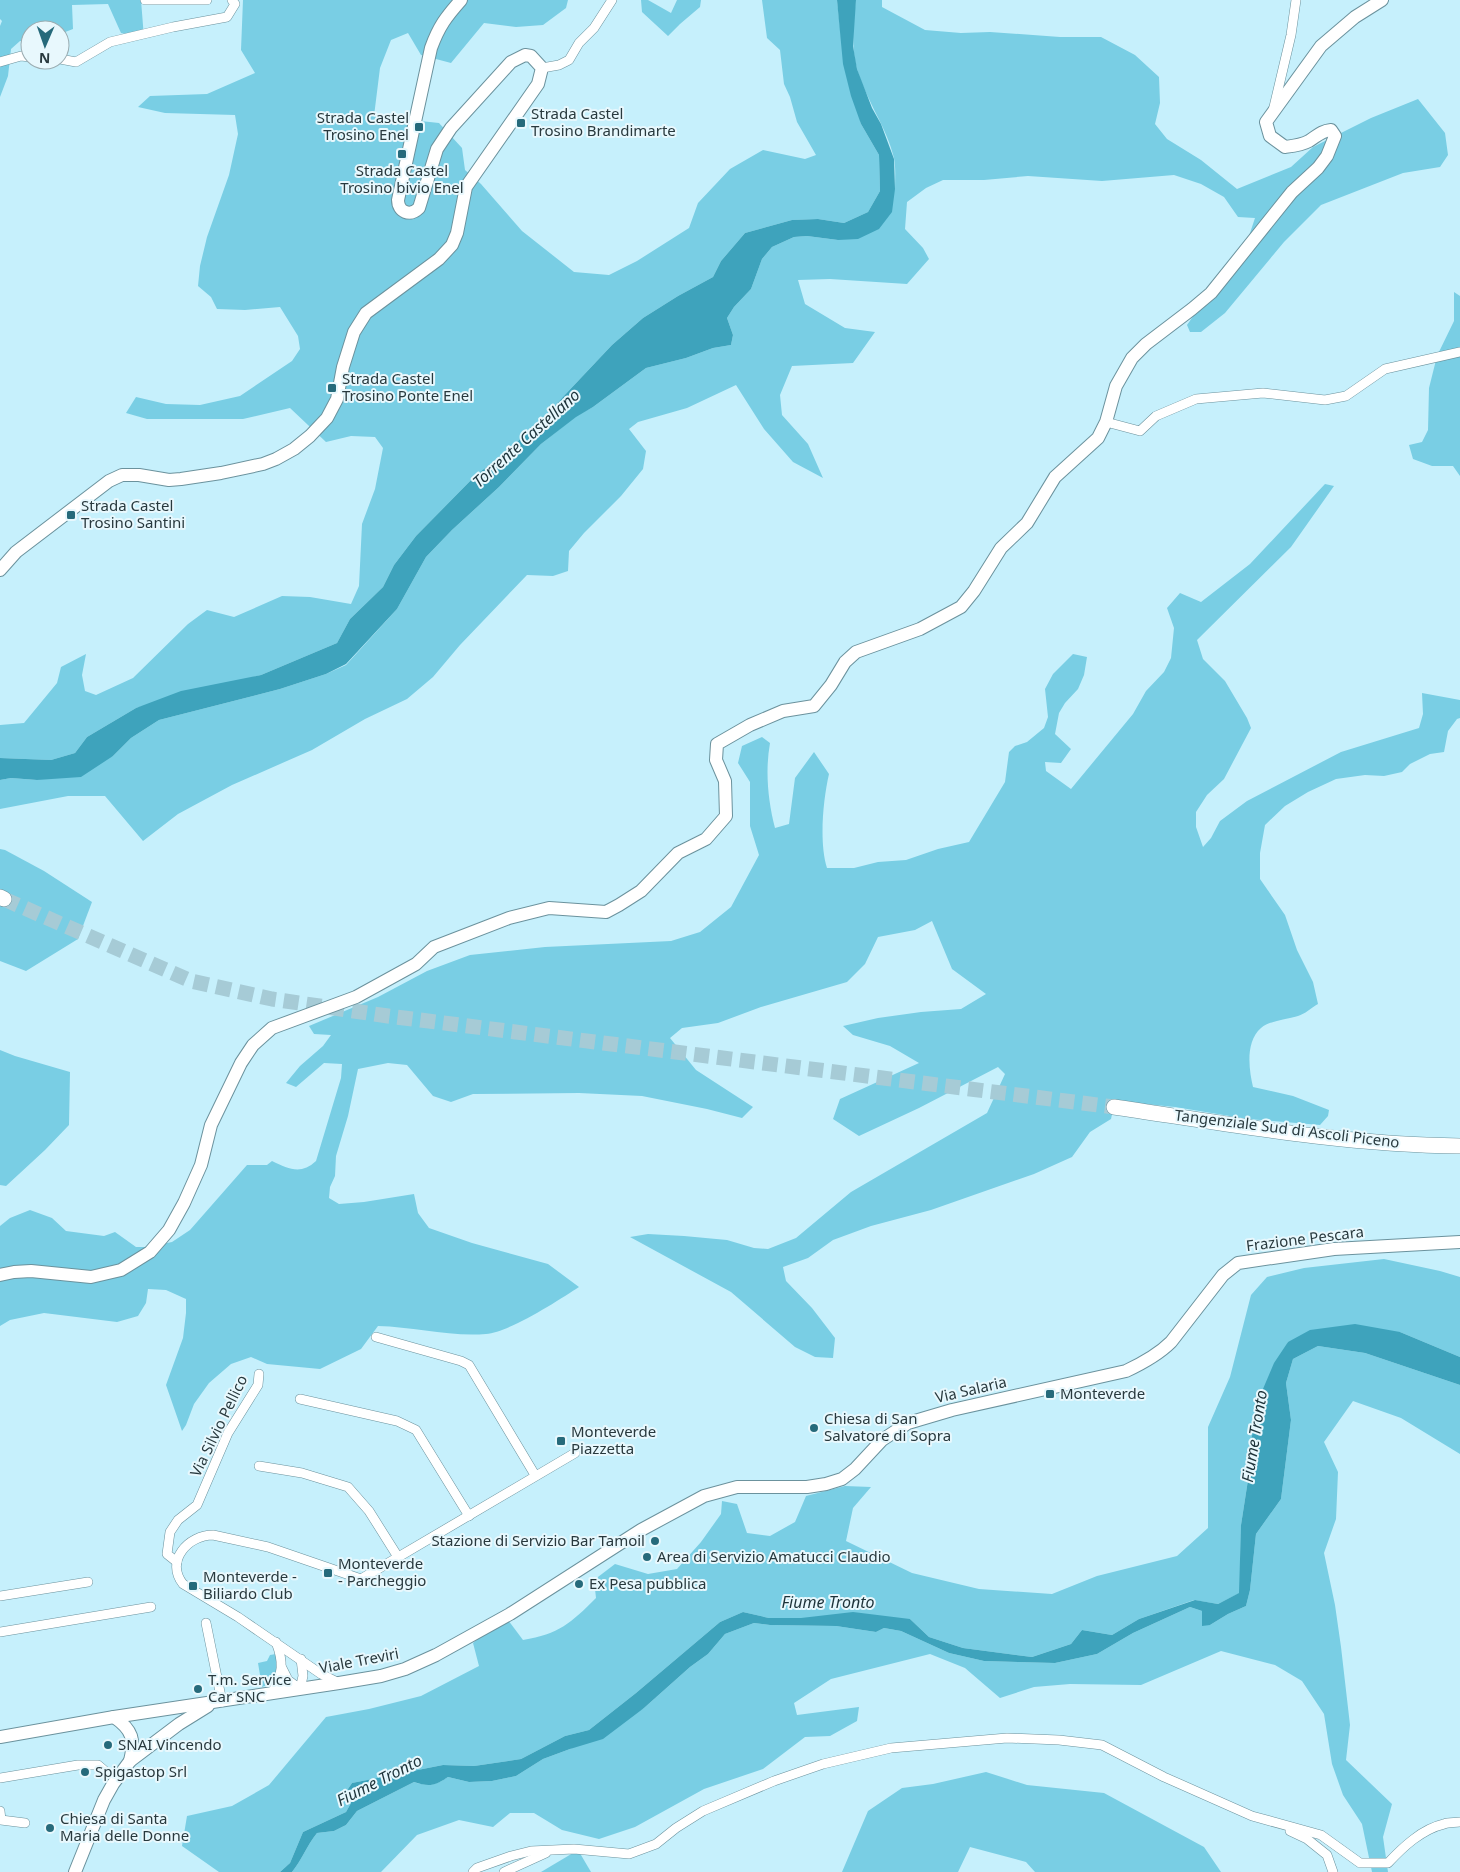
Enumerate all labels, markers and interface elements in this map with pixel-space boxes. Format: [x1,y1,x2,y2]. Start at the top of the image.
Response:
north arrow [20,20,70,70]
text: N [39,49,51,68]
place label: Strada Castel Trosino Brandimarte [531,103,676,140]
place label: Strada Castel Trosino Enel [317,107,409,144]
marker: Strada Castel Trosino Brandimarte [515,117,527,129]
marker: Strada Castel Trosino Enel [413,121,425,133]
marker: Strada Castel Trosino bivio Enel [396,148,408,160]
place label: Strada Castel Trosino bivio Enel [340,160,464,197]
place label: Strada Castel Trosino Ponte Enel [342,368,473,405]
marker: Strada Castel Trosino Ponte Enel [326,382,338,394]
water label: Torrente Castellano [468,384,584,492]
place label: Strada Castel Trosino Santini [81,495,185,532]
marker: Strada Castel Trosino Santini [65,509,77,521]
street label: Tangenziale Sud di Ascoli Piceno [1173,1104,1401,1152]
street label: Frazione Pescara [1245,1221,1365,1255]
street label: Via Silvio Pellico [185,1371,251,1480]
street label: Via Salaria [933,1371,1008,1407]
place label: Monteverde [1060,1383,1145,1403]
marker: Monteverde [1044,1388,1056,1400]
water label: Fiume Tronto [1236,1388,1272,1484]
place label: Chiesa di San Salvatore di Sopra [824,1408,951,1445]
place label: Monteverde Piazzetta [571,1421,656,1458]
marker: Chiesa di San Salvatore di Sopra [808,1422,820,1434]
marker: Monteverde Piazzetta [555,1435,567,1447]
place label: Stazione di Servizio Bar Tamoil [431,1530,645,1550]
marker: Stazione di Servizio Bar Tamoil [649,1535,661,1547]
place label: Area di Servizio Amatucci Claudio [657,1546,891,1566]
marker: Area di Servizio Amatucci Claudio [641,1551,653,1563]
place label: Monteverde - Parcheggio [338,1553,426,1590]
place label: Monteverde - Biliardo Club [203,1566,297,1603]
marker: Monteverde - Parcheggio [322,1567,334,1579]
place label: Ex Pesa pubblica [589,1573,707,1593]
marker: Ex Pesa pubblica [573,1578,585,1590]
marker: Monteverde - Biliardo Club [187,1580,199,1592]
water label: Fiume Tronto [781,1591,875,1613]
street label: Viale Treviri [317,1643,400,1678]
place label: T.m. Service Car SNC [208,1669,291,1706]
marker: T.m. Service Car SNC [192,1683,204,1695]
place label: SNAI Vincendo [118,1734,222,1754]
marker: SNAI Vincendo [102,1739,114,1751]
water label: Fiume Tronto [333,1749,425,1811]
place label: Spigastop Srl [95,1761,187,1781]
marker: Spigastop Srl [79,1766,91,1778]
place label: Chiesa di Santa Maria delle Donne [60,1808,189,1845]
marker: Chiesa di Santa Maria delle Donne [44,1822,56,1834]

